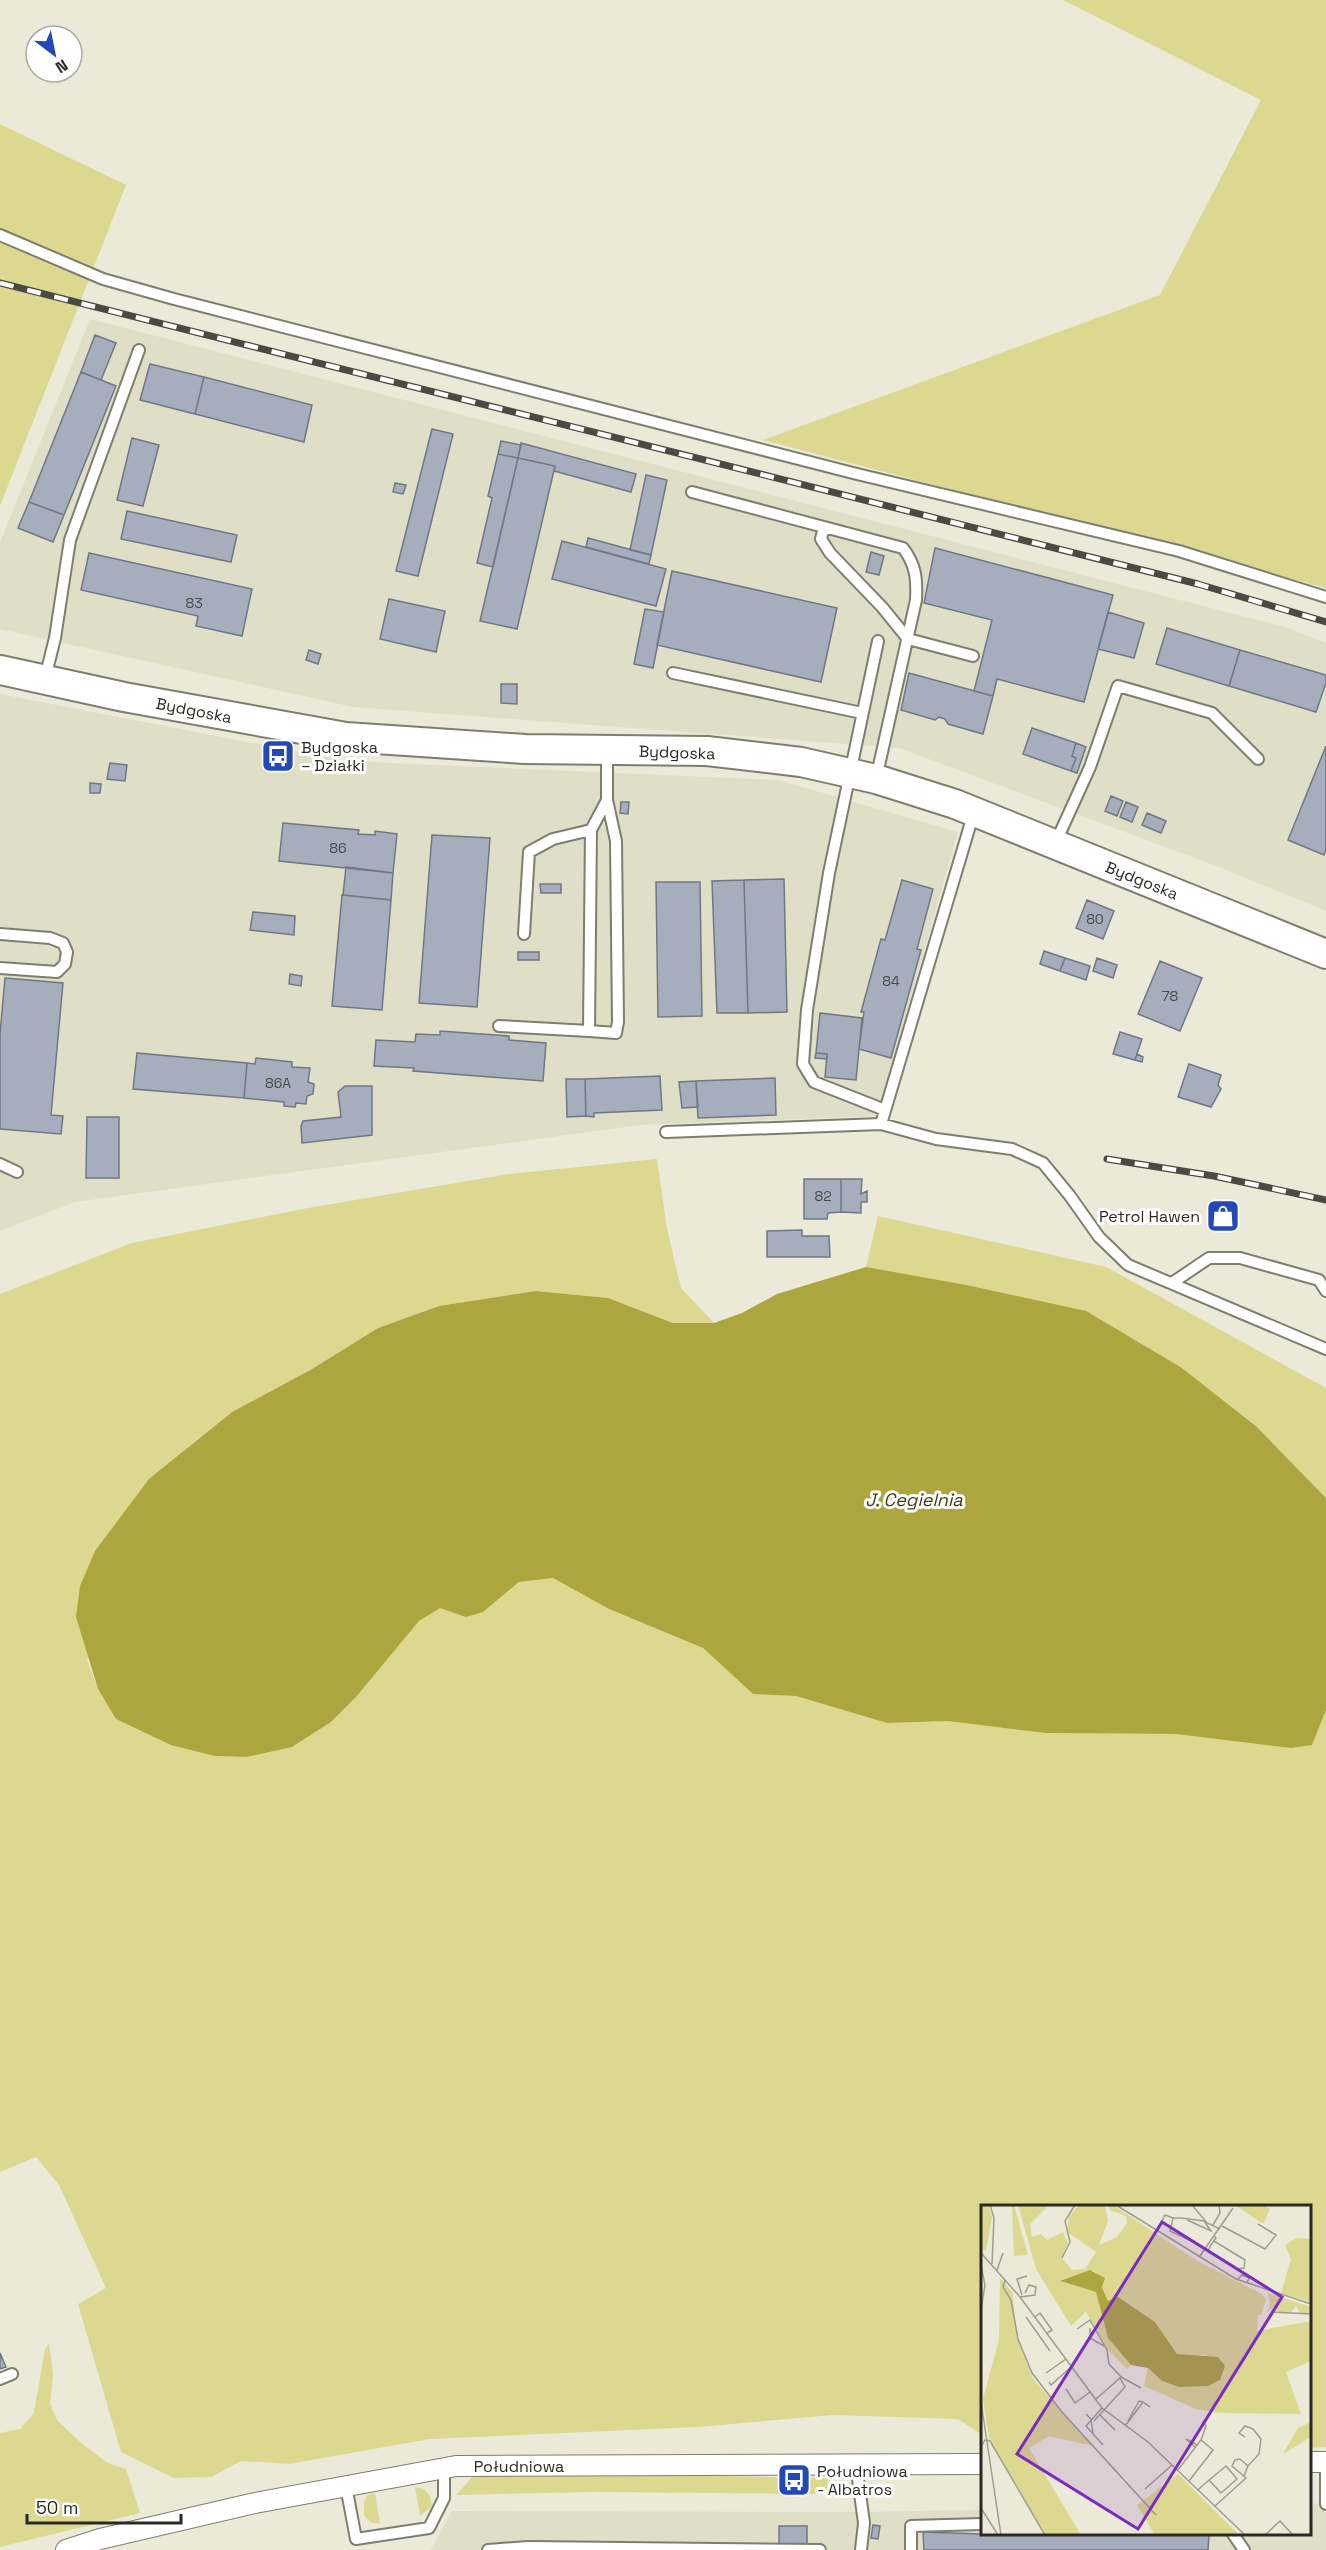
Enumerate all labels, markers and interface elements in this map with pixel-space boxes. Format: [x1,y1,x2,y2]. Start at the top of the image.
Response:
north arrow [24,24,84,84]
text: N [52,55,72,78]
house number: 83 [185,594,203,612]
street label: Bydgoska [154,693,234,728]
place label: Bydgoska – Działki [301,737,378,776]
bus stop icon: Bydgoska – Działki [260,738,296,774]
street label: Bydgoska [638,741,716,764]
house number: 86 [329,839,347,857]
street label: Bydgoska [1102,856,1181,905]
house number: 80 [1086,910,1104,928]
house number: 84 [882,972,900,990]
house number: 78 [1162,987,1179,1005]
house number: 86A [265,1074,291,1092]
house number: 82 [814,1187,832,1205]
shop icon: Petrol Hawen [1205,1198,1241,1234]
place label: Petrol Hawen [1099,1206,1200,1227]
water label: J. Cegielnia [865,1488,963,1511]
inset map [981,2205,1311,2535]
street label: Południowa [474,2456,564,2477]
place label: Południowa - Albatros [817,2461,908,2500]
bus stop icon: Południowa - Albatros [776,2462,812,2498]
scale bar [27,2487,182,2525]
text: 50 m [36,2496,78,2519]

